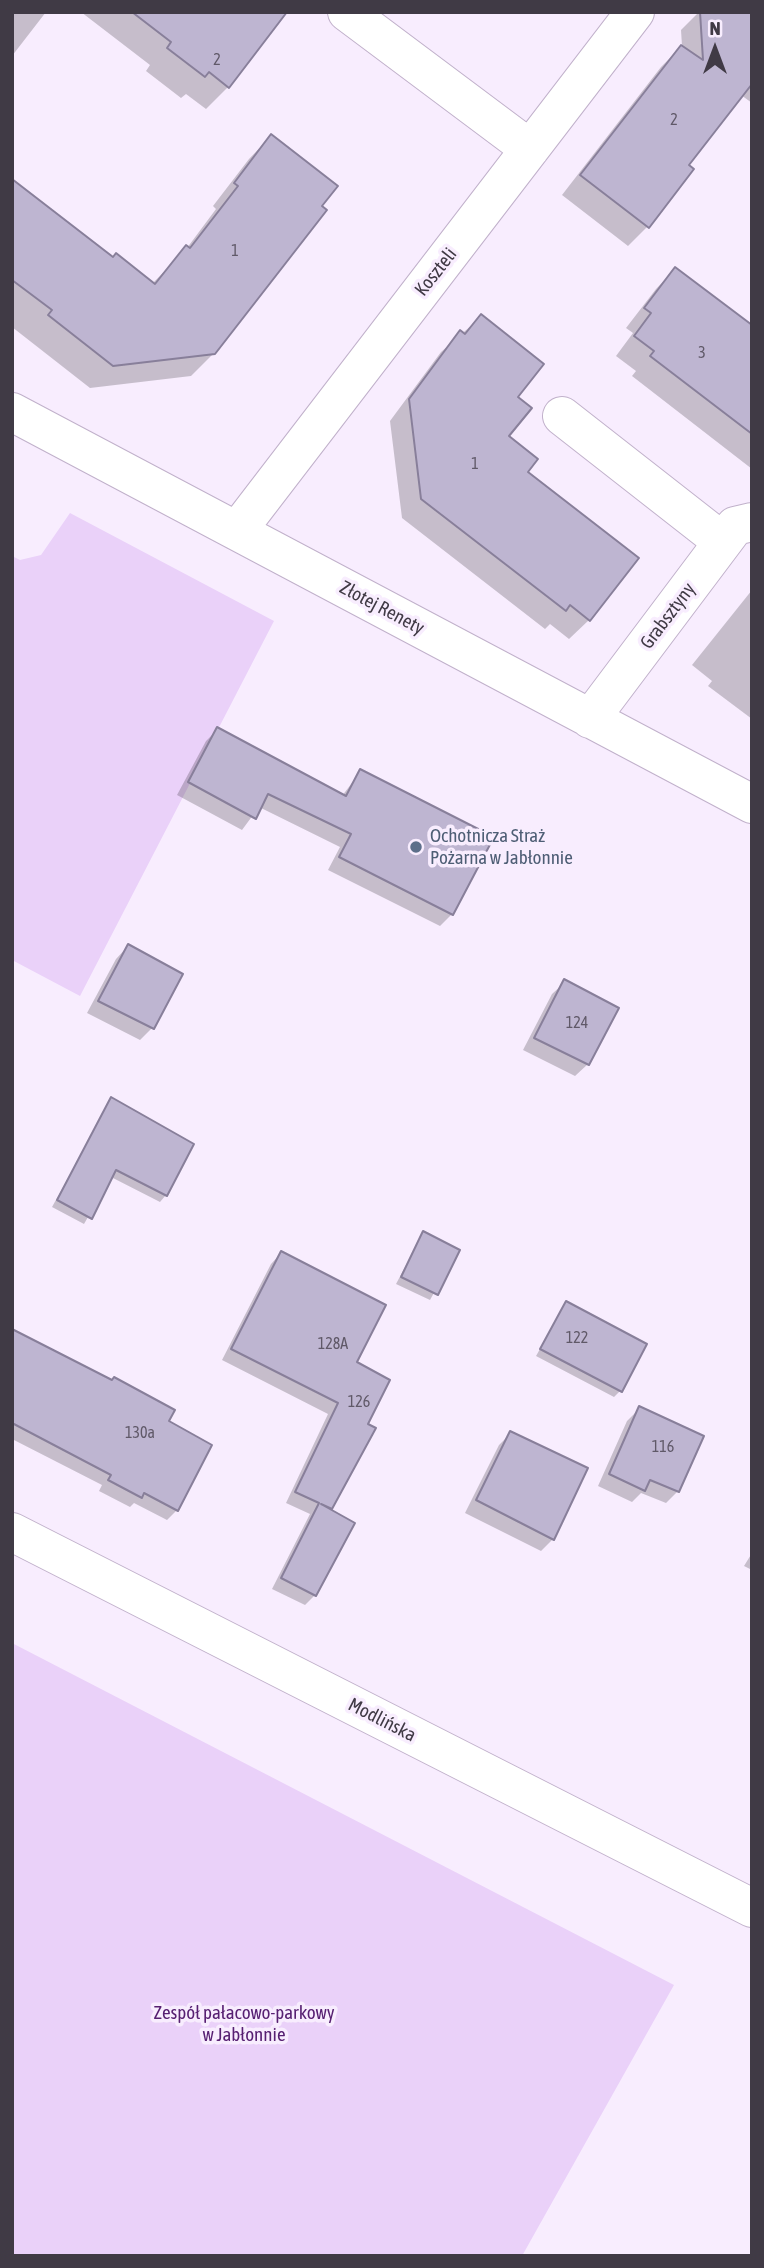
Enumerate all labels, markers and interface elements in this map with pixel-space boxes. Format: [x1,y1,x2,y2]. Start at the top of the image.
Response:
north arrow [680,14,750,84]
text: N [709,17,721,39]
house number: 2 [213,50,221,70]
house number: 2 [670,110,678,130]
house number: 1 [231,241,239,261]
street label: Koszteli [410,243,462,301]
house number: 3 [698,343,706,363]
house number: 1 [471,454,479,474]
street label: Złotej Renety [336,576,428,640]
street label: Grabsztyny [636,578,700,654]
place label: Ochotnicza Straż Pożarna w Jabłonnie [430,825,573,869]
marker: Ochotnicza Straż Pożarna w Jabłonnie [408,839,424,855]
house number: 124 [566,1013,588,1033]
house number: 122 [566,1328,588,1348]
house number: 128A [318,1334,348,1354]
house number: 126 [348,1392,370,1412]
house number: 130a [125,1423,155,1443]
house number: 116 [652,1437,674,1457]
street label: Modlińska [344,1693,420,1747]
park label: Zespół pałacowo-parkowy w Jabłonnie [153,2002,335,2046]

